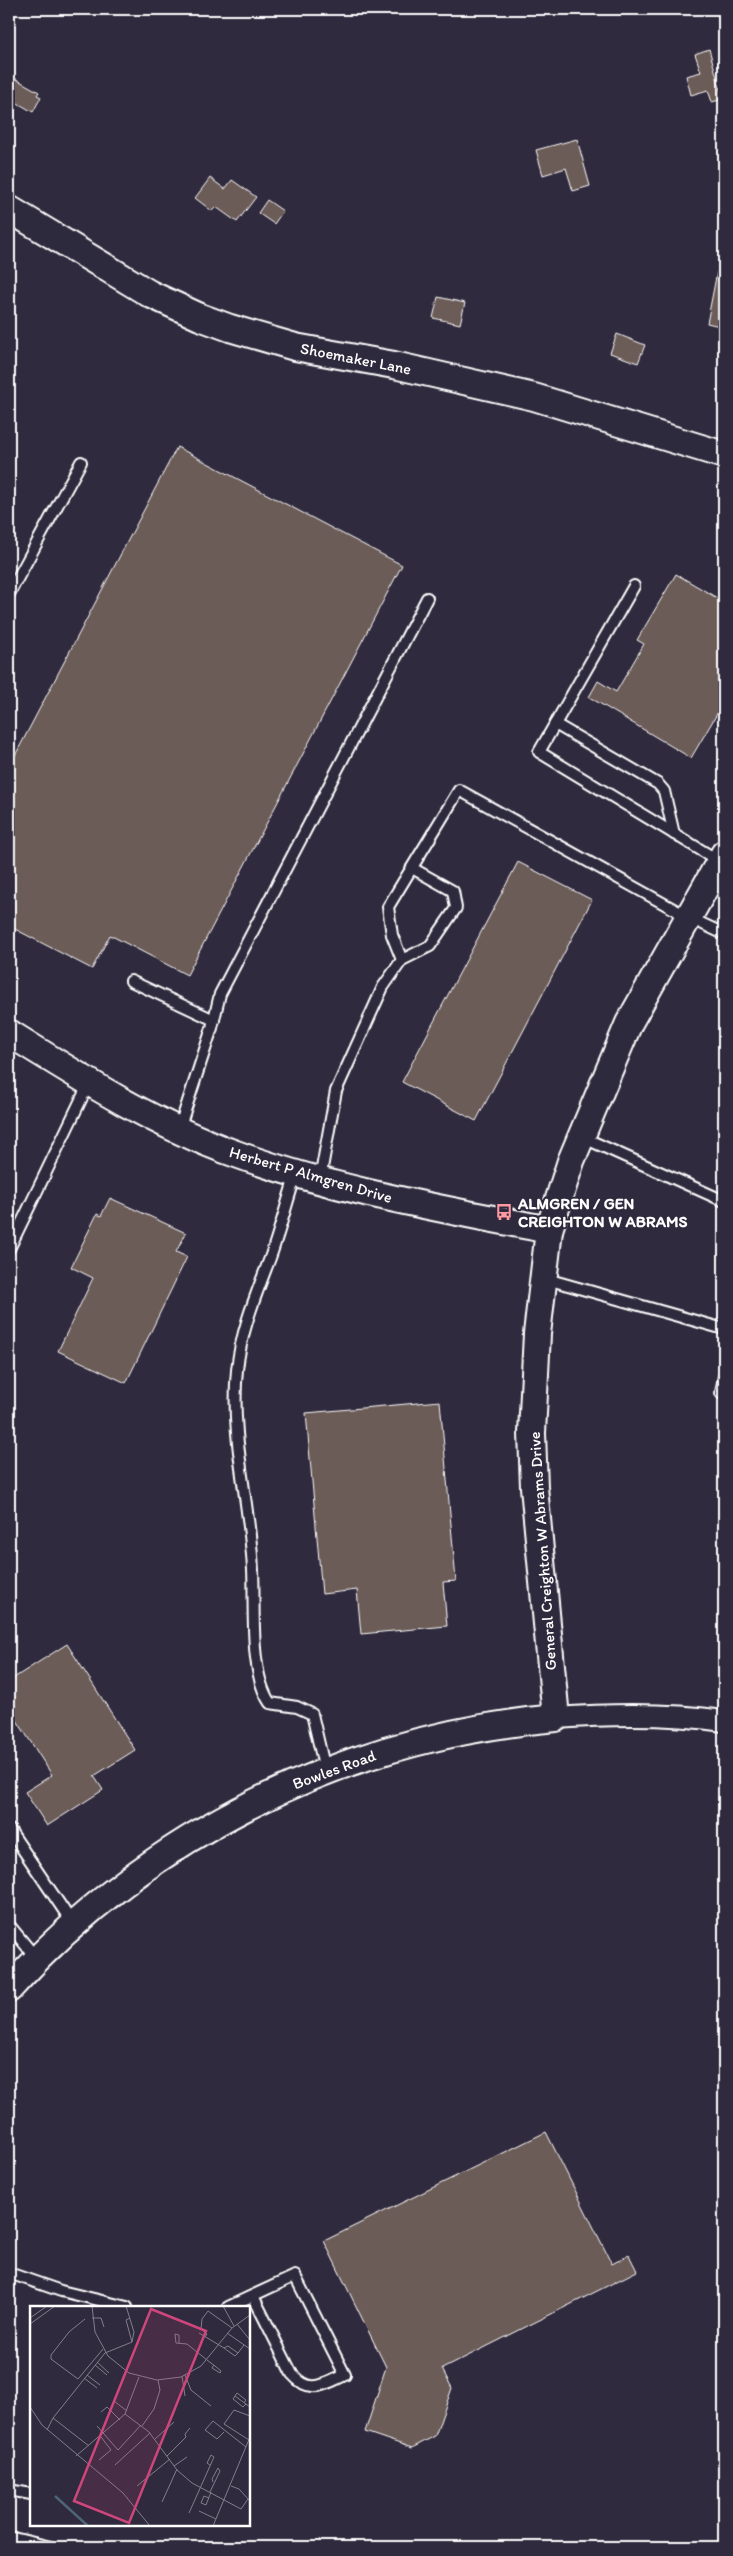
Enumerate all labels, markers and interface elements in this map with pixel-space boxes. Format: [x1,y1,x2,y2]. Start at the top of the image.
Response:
street label: Shoemaker Lane [299,338,413,379]
street label: Herbert P Almgren Drive [227,1142,395,1207]
place label: ALMGREN / GEN CREIGHTON W ABRAMS [517,1194,688,1231]
bus stop icon: ALMGREN / GEN CREIGHTON W ABRAMS [494,1202,514,1222]
street label: General Creighton W Abrams Drive [525,1431,560,1671]
street label: Bowles Road [290,1746,379,1793]
inset map [30,2306,250,2526]

